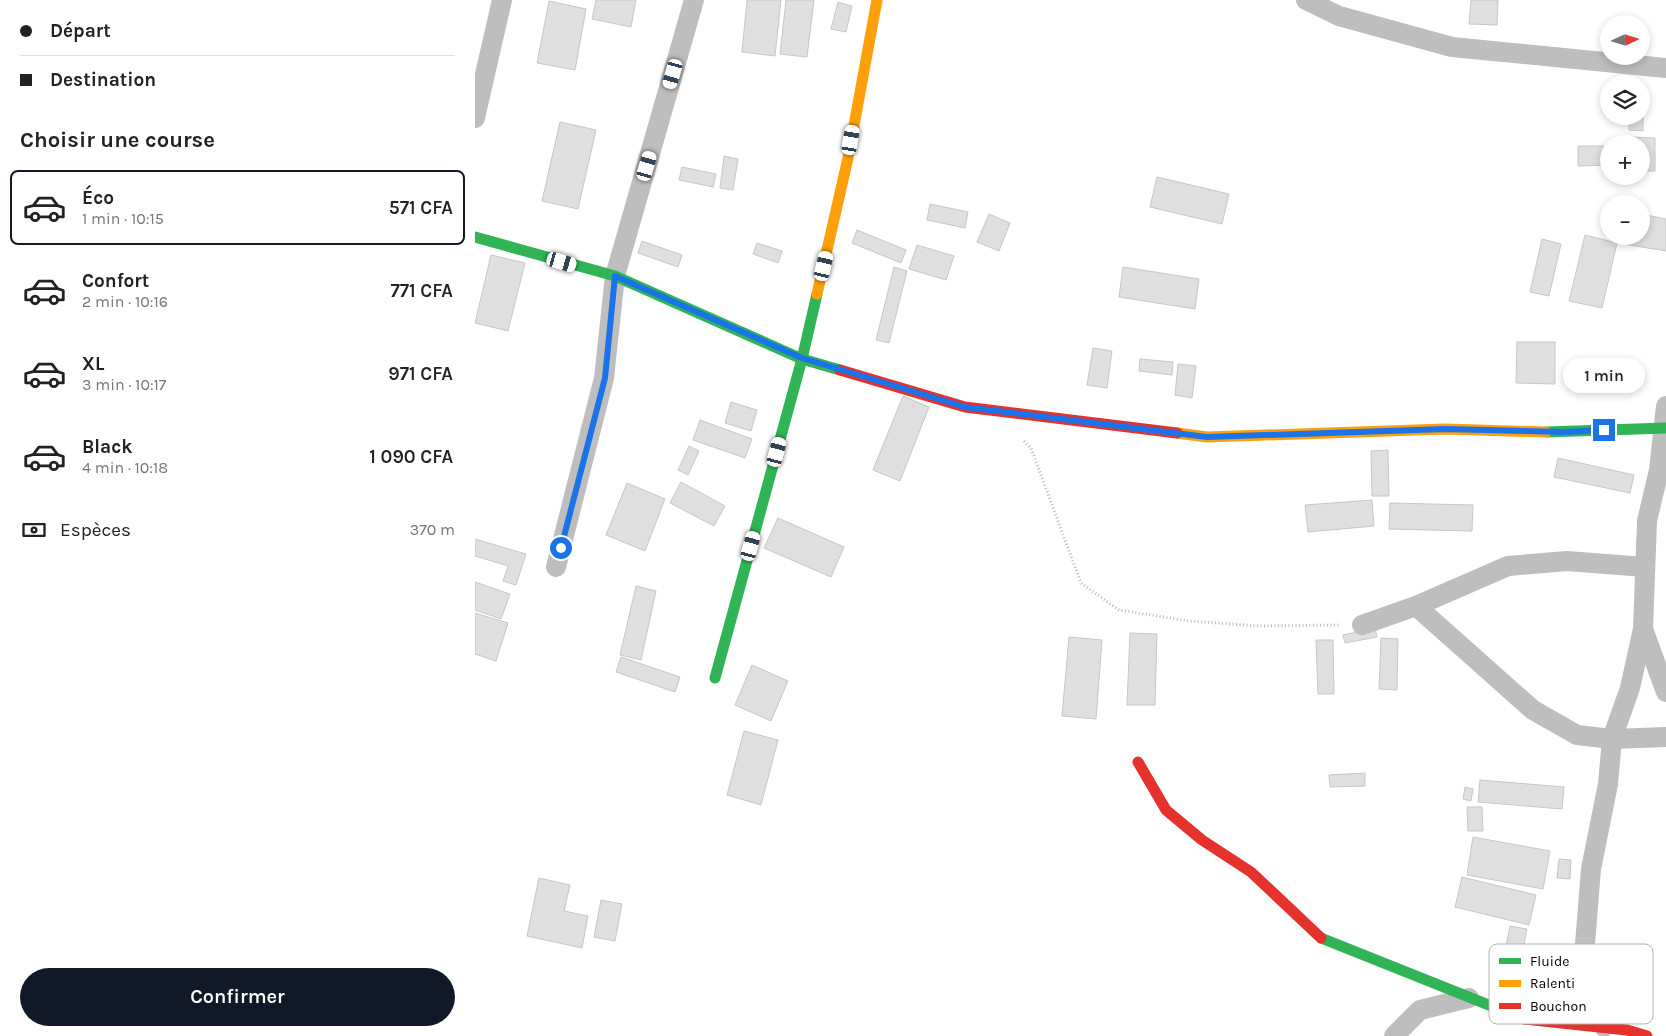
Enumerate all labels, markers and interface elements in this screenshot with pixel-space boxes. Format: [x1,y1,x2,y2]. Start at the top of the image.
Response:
north arrow [1600,15,1650,65]
map controls [1600,15,1650,245]
text: Départ [50,20,111,42]
car [661,58,684,90]
text: Destination [50,69,156,91]
button: layers [1600,75,1650,125]
car [841,124,860,156]
text: Choisir une course [20,127,215,153]
button: + [1600,135,1650,185]
car [635,150,658,182]
icon: car [22,185,67,230]
text: Éco [82,187,114,209]
button: − [1600,195,1650,245]
text: 571 CFA [389,197,453,219]
text: 1 min · 10:15 [82,209,164,228]
car [813,250,834,282]
car [545,251,578,273]
icon: car [22,268,67,313]
text: Confort [82,270,149,292]
text: 771 CFA [390,280,453,302]
text: 2 min · 10:16 [82,292,168,311]
icon: car [22,351,67,396]
text: XL [82,353,104,375]
callout: 1 min [1563,358,1645,392]
text: 971 CFA [388,363,453,385]
text: 1 min [1584,366,1624,385]
text: 3 min · 10:17 [82,375,166,394]
route end [1593,419,1615,441]
icon: car [22,434,67,479]
text: Black [82,436,133,458]
car [765,436,788,468]
text: 1 090 CFA [369,446,453,468]
text: 4 min · 10:18 [82,458,168,477]
icon: cash [20,516,48,544]
text: Espèces [60,519,131,541]
text: 370 m [410,520,455,539]
car [739,530,762,562]
route start [550,537,572,559]
legend [1489,944,1653,1024]
text: Fluide [1530,953,1569,970]
button: Confirmer [20,968,455,1026]
text: Ralenti [1530,975,1575,992]
text: Bouchon [1530,998,1587,1015]

